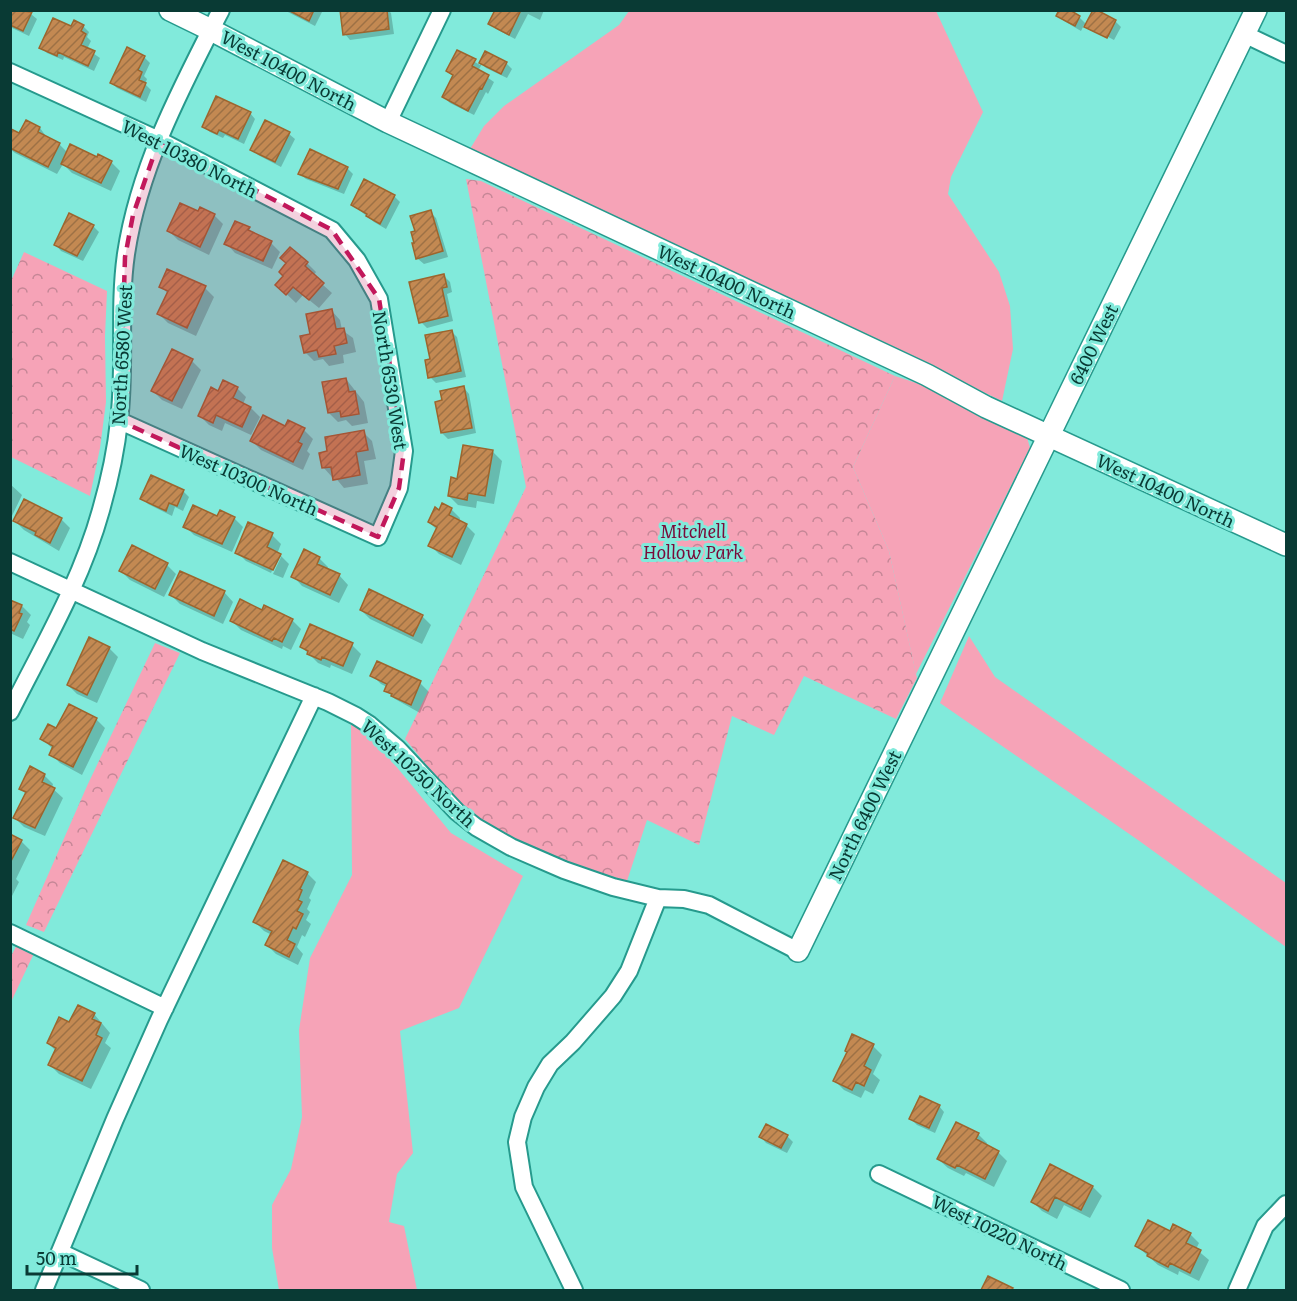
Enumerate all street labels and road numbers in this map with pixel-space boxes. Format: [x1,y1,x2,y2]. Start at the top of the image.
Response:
street label: West 10400 North [216,23,362,117]
street label: West 10380 North [117,112,263,204]
street label: West 10400 North [653,237,801,325]
street label: North 6580 West [104,283,138,426]
street label: 6400 West [1062,299,1124,389]
street label: North 6530 West [367,308,415,452]
street label: West 10300 North [175,436,323,522]
street label: West 10400 North [1092,446,1240,534]
street label: West 10250 North [356,713,482,833]
street label: North 6400 West [821,745,908,885]
street label: West 10220 North [928,1187,1072,1277]

